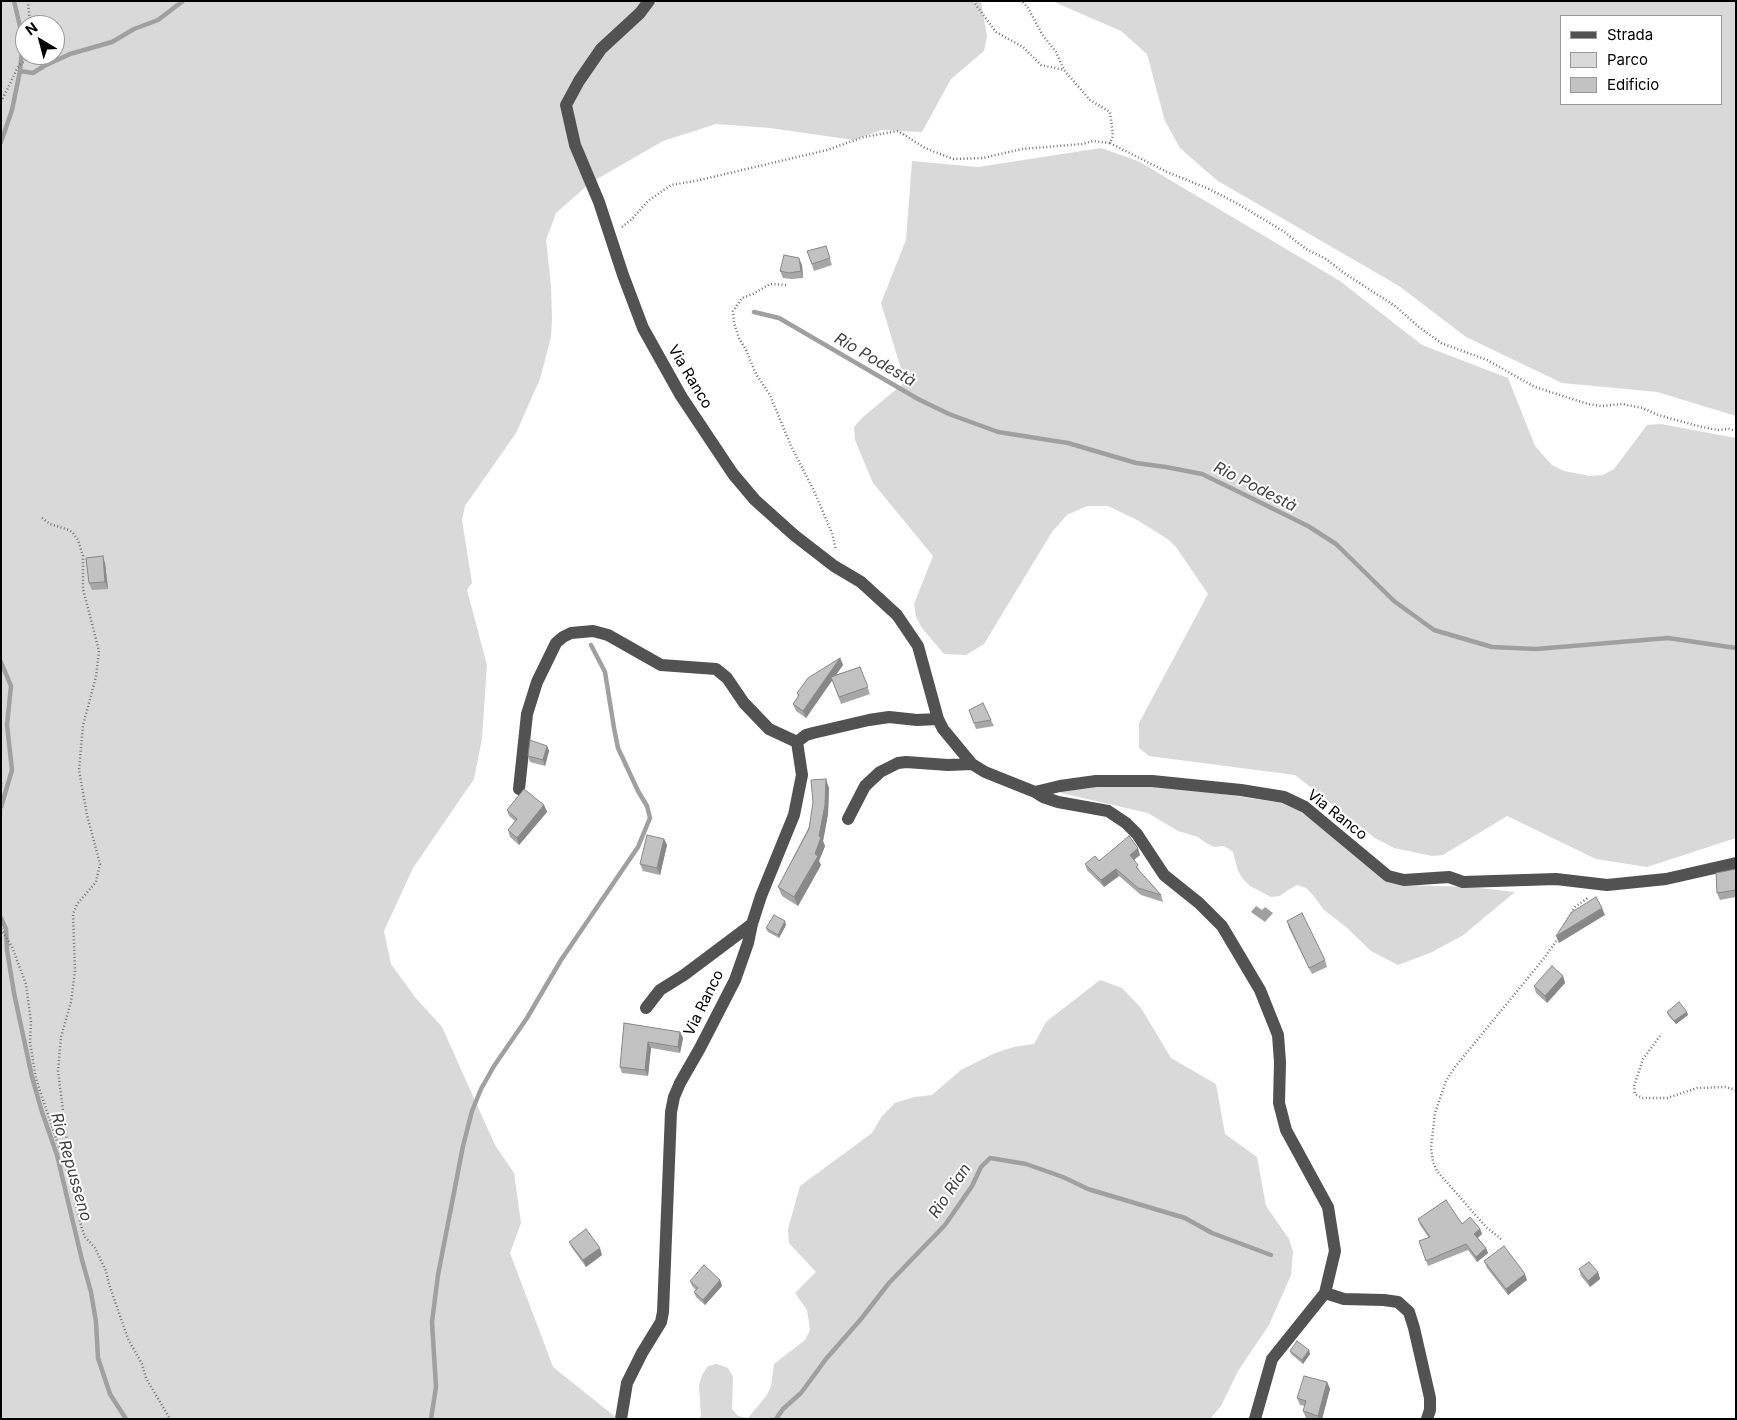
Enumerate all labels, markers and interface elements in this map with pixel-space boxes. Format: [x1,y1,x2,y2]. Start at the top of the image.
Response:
north arrow [15,15,65,65]
legend [1560,15,1722,105]
text: N [22,18,41,38]
text: Strada [1607,25,1653,44]
text: Parco [1607,50,1648,69]
text: Edificio [1607,75,1659,94]
water label: Rio Podestà [831,329,919,391]
street label: Via Ranco [664,342,716,412]
water label: Rio Podestà [1210,458,1300,516]
street label: Via Ranco [1303,786,1371,844]
street label: Via Ranco [680,967,728,1039]
water label: Rio Repusseno [46,1111,96,1223]
water label: Rio Rian [925,1160,975,1222]

